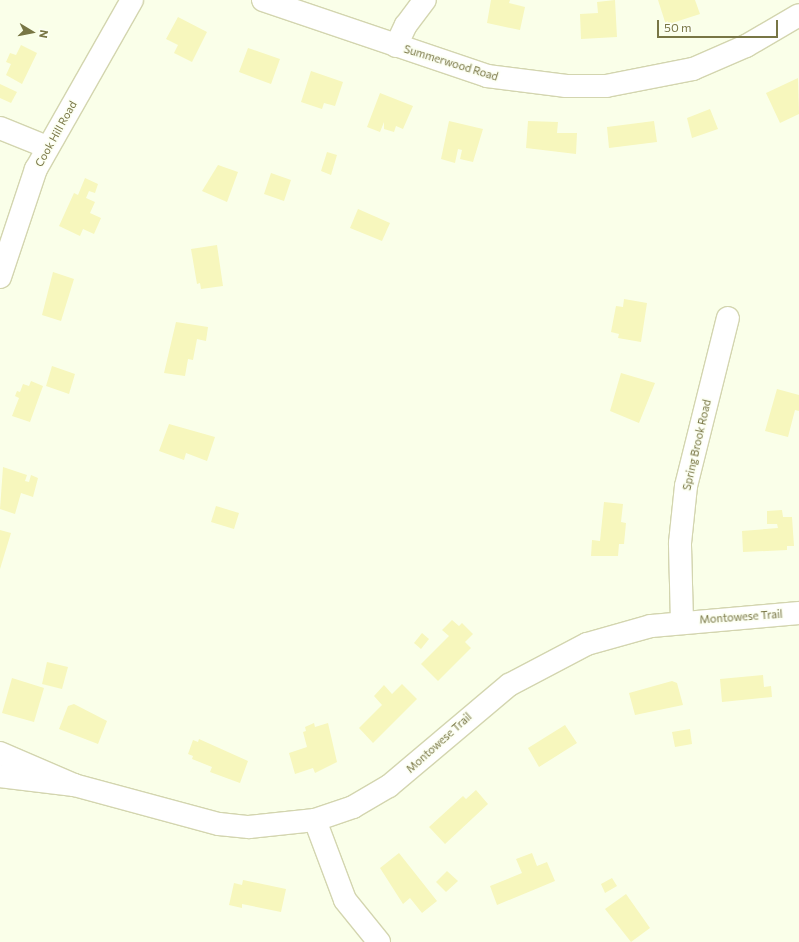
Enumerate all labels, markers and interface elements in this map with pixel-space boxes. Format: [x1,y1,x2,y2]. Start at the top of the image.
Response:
north arrow [12,12,52,52]
scale bar [659,12,780,38]
text: 50 m [664,20,692,34]
text: N [37,29,51,39]
street label: Summerwood Road [402,42,500,84]
street label: Cook Hill Road [32,99,80,169]
street label: Spring Brook Road [680,398,714,492]
street label: Montowese Trail [699,608,783,626]
street label: Montowese Trail [404,710,474,776]

